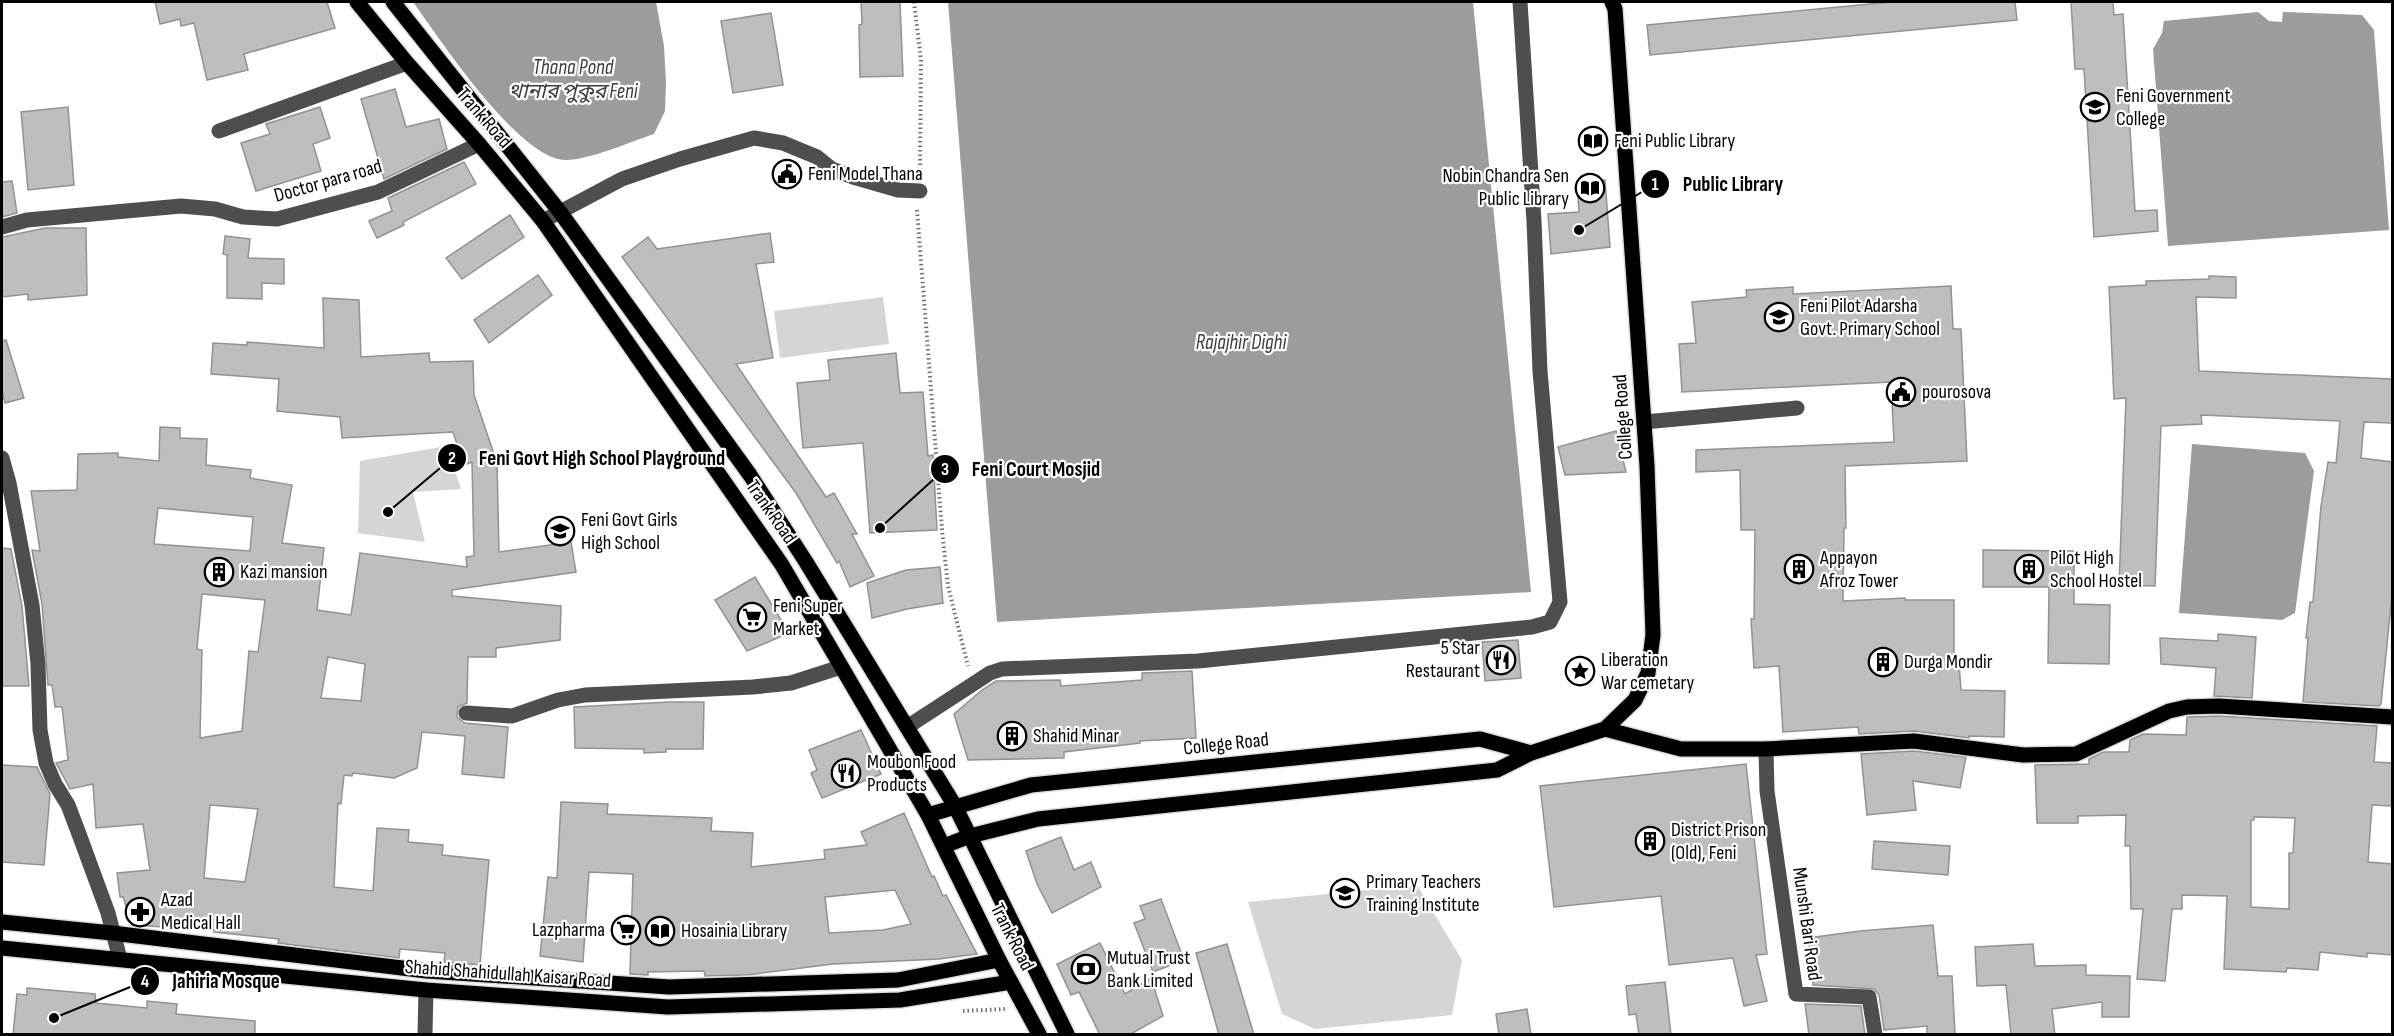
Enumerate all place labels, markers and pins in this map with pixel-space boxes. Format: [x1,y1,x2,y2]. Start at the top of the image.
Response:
place label: Feni Government College [2116,84,2231,131]
school or university icon: Feni Government College [2079,91,2111,123]
library icon: Feni Public Library [1577,125,1609,157]
place label: Feni Public Library [1614,129,1735,153]
public building icon: Feni Model Thana [771,158,803,190]
place label: Feni Model Thana [808,162,923,186]
place label: Nobin Chandra Sen Public Library [1442,164,1569,211]
callout: Public Library [1640,164,1795,203]
library icon: Nobin Chandra Sen Public Library [1574,172,1606,204]
place label: Feni Pilot Adarsha Govt. Primary School [1800,294,1940,341]
school or university icon: Feni Pilot Adarsha Govt. Primary School [1763,301,1795,333]
public building icon: pourosova [1885,376,1917,408]
place label: pourosova [1922,380,1991,404]
callout: Feni Govt High School Playground [437,438,737,477]
callout: Feni Court Mosjid [930,449,1112,488]
place label: Feni Govt Girls High School [581,508,678,555]
school or university icon: Feni Govt Girls High School [544,515,576,547]
place label: Appayon Afroz Tower [1819,546,1899,593]
place label: Pilot High School Hostel [2050,546,2142,593]
building icon: Appayon Afroz Tower [1783,553,1815,585]
building icon: Pilot High School Hostel [2013,553,2045,585]
building icon: Kazi mansion [203,556,235,588]
place label: Kazi mansion [240,560,328,584]
place label: Feni Super Market [773,594,843,641]
supermarket icon: Feni Super Market [736,601,768,633]
place label: 5 Star Restaurant [1406,636,1480,683]
restaurant icon: 5 Star Restaurant [1485,644,1517,676]
building icon: Durga Mondir [1867,646,1899,678]
place label: Liberation War cemetary [1601,648,1694,695]
place label: Durga Mondir [1904,650,1993,674]
place icon: Liberation War cemetary [1564,655,1596,687]
building icon: Shahid Minar [996,720,1028,752]
place label: Shahid Minar [1033,724,1119,748]
place label: Moubon Food Products [867,750,956,797]
restaurant icon: Moubon Food Products [830,757,862,789]
place label: District Prison (Old), Feni [1671,818,1766,865]
building icon: District Prison (Old), Feni [1634,825,1666,857]
place label: Primary Teachers Training Institute [1366,870,1481,917]
school or university icon: Primary Teachers Training Institute [1329,877,1361,909]
place label: Azad Medical Hall [160,888,241,935]
pharmacy icon: Azad Medical Hall [124,896,156,928]
supermarket icon: Lazpharma [610,914,642,946]
library icon: Hosainia Library [644,915,676,947]
place label: Lazpharma [532,918,605,942]
place label: Hosainia Library [681,919,788,943]
place label: Mutual Trust Bank Limited [1107,946,1193,993]
bank icon: Mutual Trust Bank Limited [1070,953,1102,985]
callout: Jahiria Mosque [130,961,292,1000]

